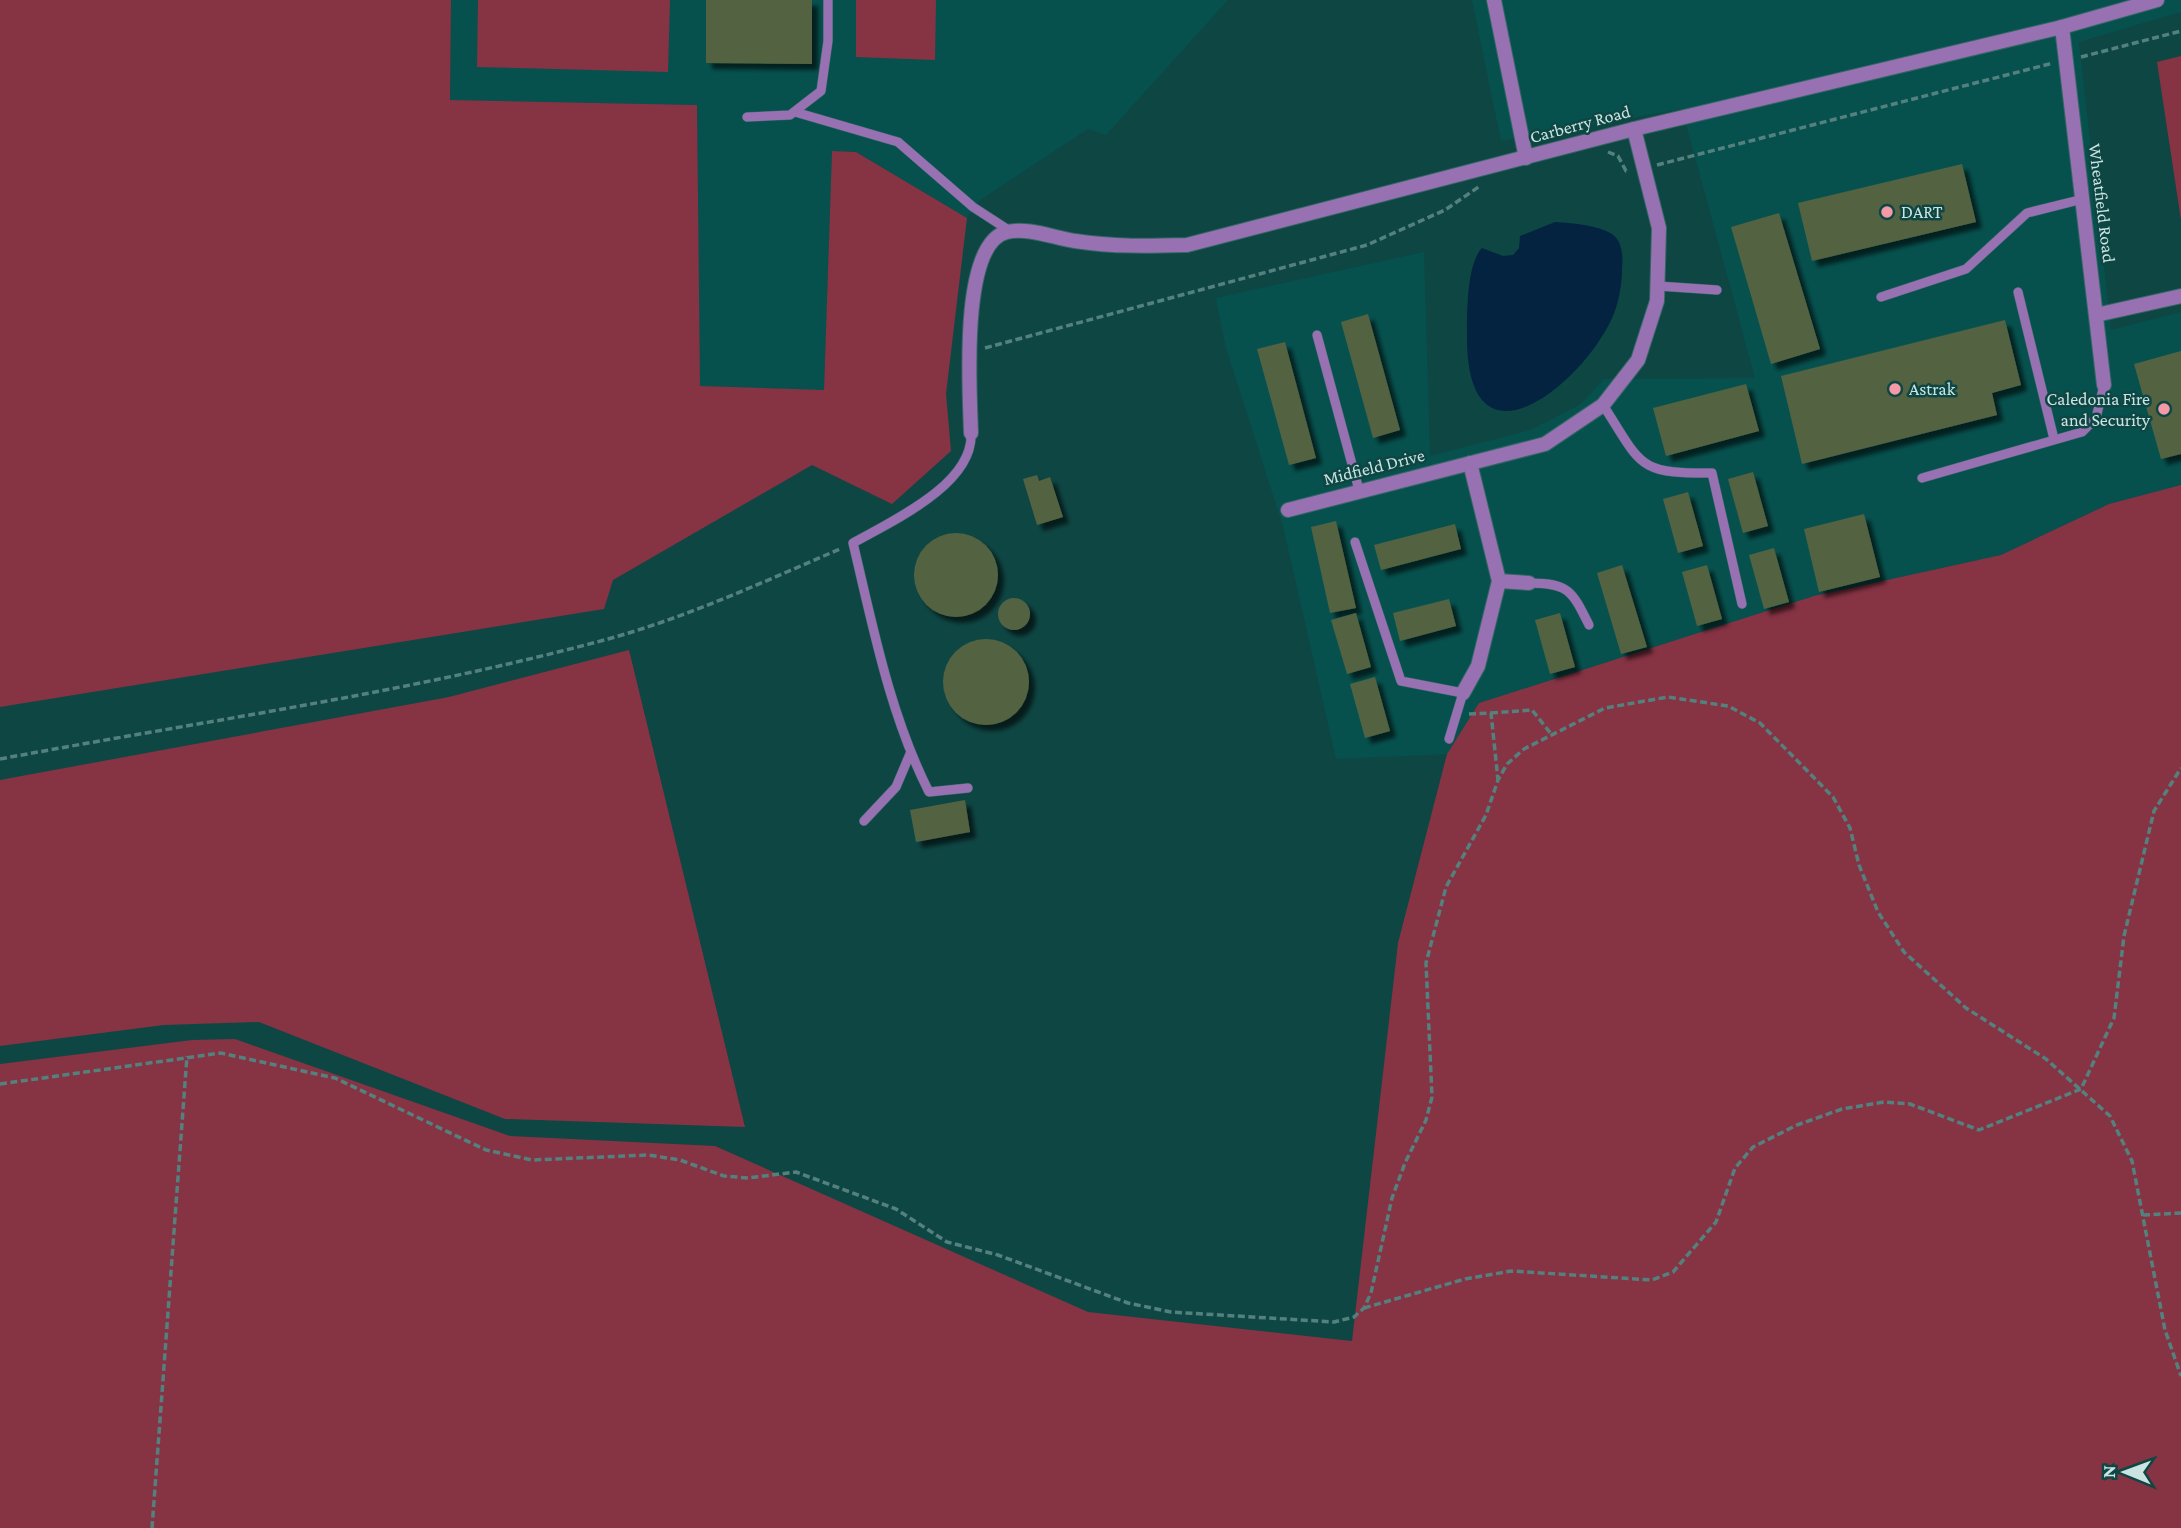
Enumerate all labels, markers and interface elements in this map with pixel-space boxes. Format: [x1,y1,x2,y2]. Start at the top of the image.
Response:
street label: Carberry Road [1528,101,1633,147]
street label: Wheatfield Road [2085,142,2119,264]
place label: DART [1901,202,1943,222]
marker: DART [1879,204,1895,220]
place label: Astrak [1909,379,1956,399]
marker: Astrak [1887,381,1903,397]
place label: Caledonia Fire and Security [2047,389,2151,430]
marker: Caledonia Fire and Security [2156,401,2172,417]
street label: Midfield Drive [1321,445,1427,489]
north arrow [2090,1437,2160,1507]
text: N [2098,1465,2119,1478]

